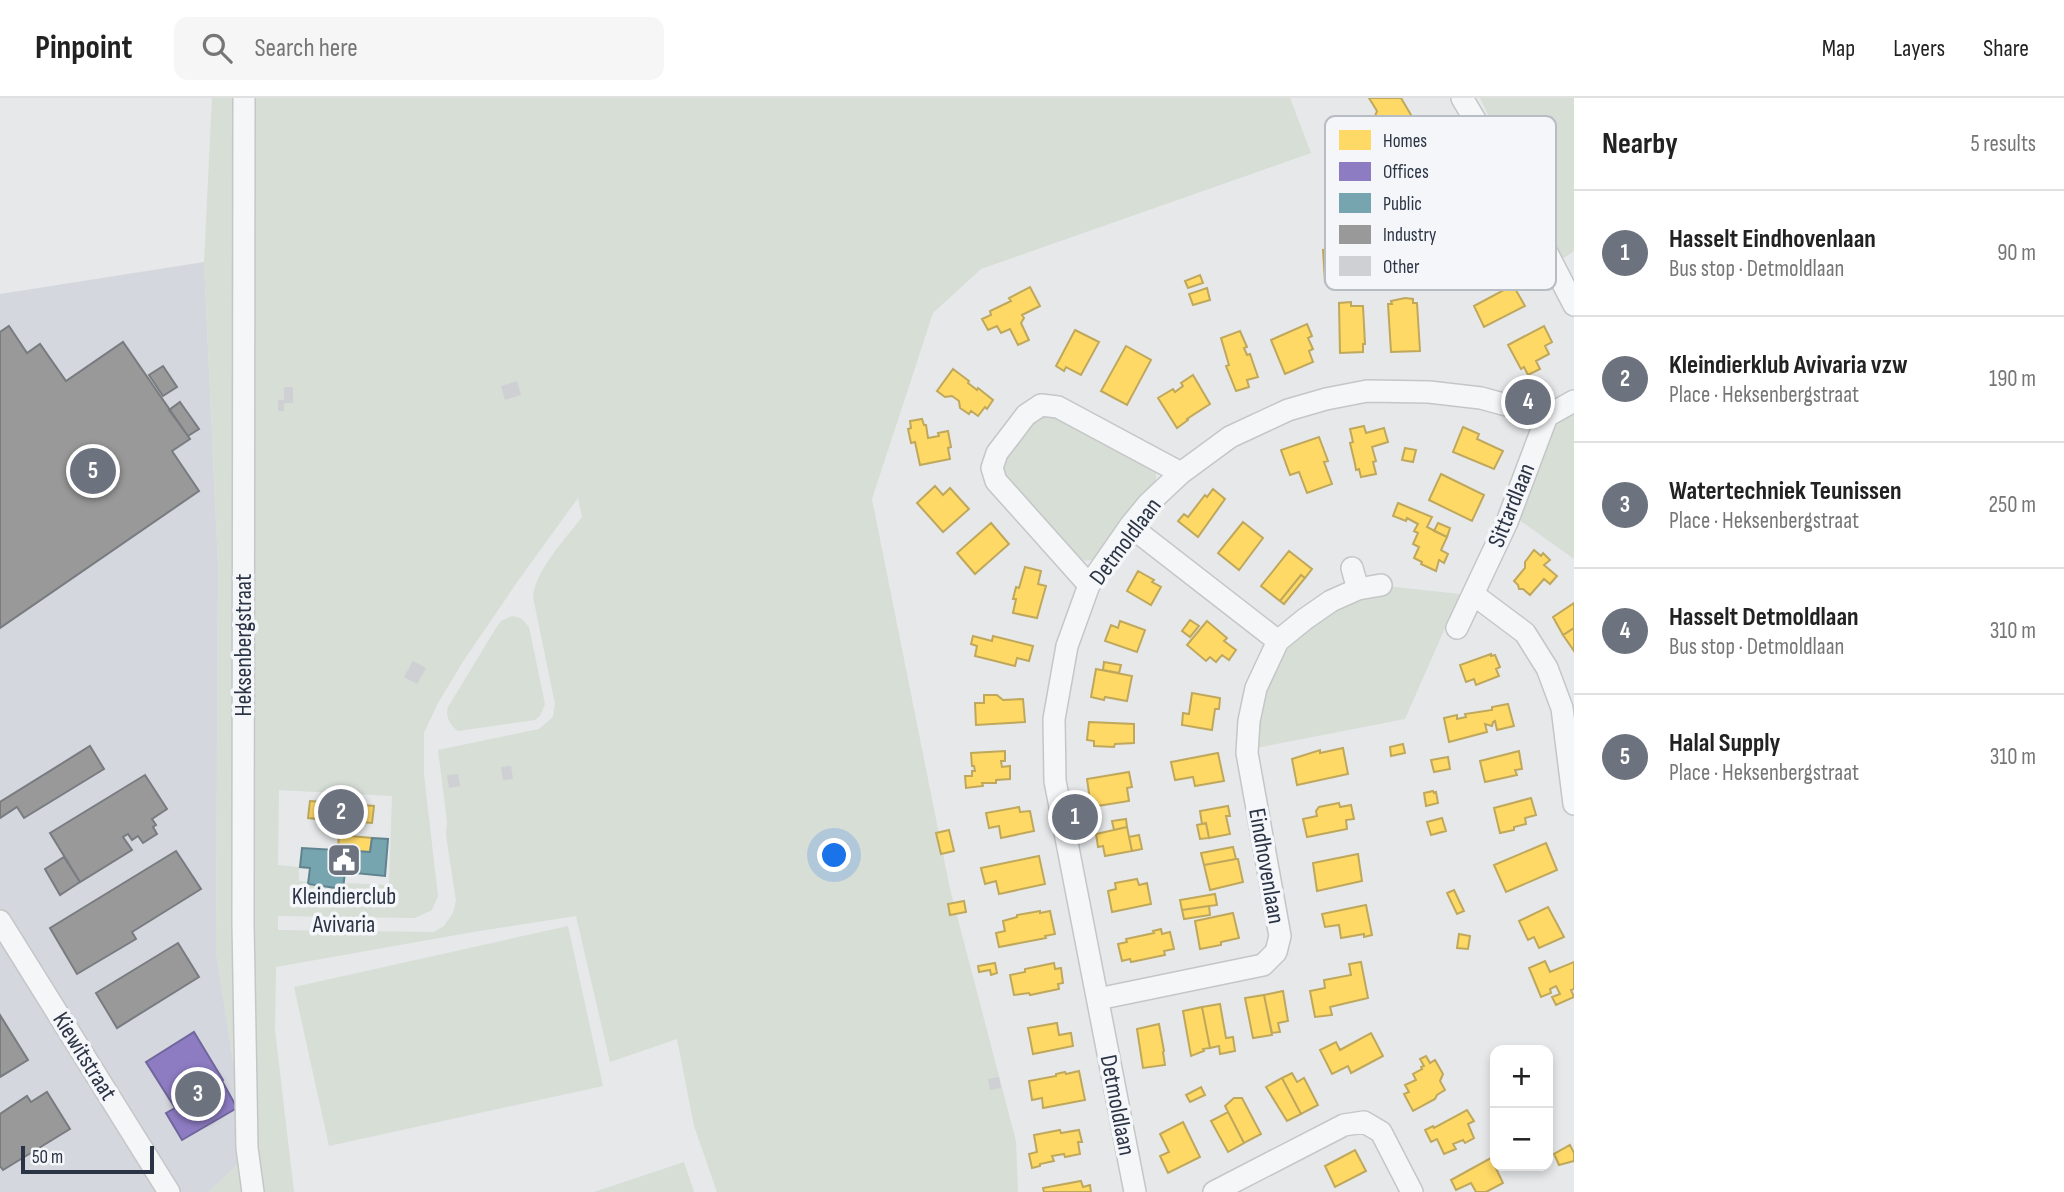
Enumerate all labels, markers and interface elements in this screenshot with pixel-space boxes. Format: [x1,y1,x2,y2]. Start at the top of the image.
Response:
search box [174,17,664,80]
text: Pinpoint [35,28,132,68]
icon: search [198,29,236,67]
text: Search here [254,33,358,64]
text: Map [1822,34,1855,63]
text: Layers [1893,34,1945,63]
text: Share [1983,34,2029,63]
legend [1325,116,1556,290]
text: Nearby [1602,126,1678,162]
text: Homes [1383,130,1427,153]
text: 5 results [1970,130,2036,158]
text: Offices [1383,161,1429,184]
text: Public [1383,193,1422,216]
text: Industry [1383,224,1437,247]
text: Hasselt Eindhovenlaan [1669,224,1876,255]
text: 1 [1620,239,1630,267]
text: 90 m [1997,239,2036,267]
text: Bus stop · Detmoldlaan [1669,255,1844,283]
text: Other [1383,256,1420,279]
text: Kleindierklub Avivaria vzw [1669,350,1908,381]
text: 2 [1620,365,1630,393]
text: 190 m [1989,365,2036,393]
pin: 4 [1505,376,1551,428]
text: Place · Heksenbergstraat [1669,381,1859,409]
pin: 5 [70,445,116,497]
street label: Sittardlaan [1481,459,1541,552]
text: Watertechniek Teunissen [1669,476,1902,507]
text: 3 [1620,491,1630,519]
text: 250 m [1989,491,2036,519]
street label: Detmoldlaan [1083,492,1168,591]
text: Place · Heksenbergstraat [1669,507,1859,535]
street label: Heksenbergstraat [229,574,258,716]
text: Hasselt Detmoldlaan [1669,602,1859,633]
text: 4 [1620,617,1630,645]
text: 310 m [1990,617,2036,645]
text: Bus stop · Detmoldlaan [1669,633,1844,661]
text: Halal Supply [1669,728,1780,759]
text: 5 [1620,743,1630,771]
text: 310 m [1990,743,2036,771]
text: Place · Heksenbergstraat [1669,759,1859,787]
pin: 2 [318,786,364,838]
pin: 1 [1052,791,1098,843]
street label: Eindhovenlaan [1242,806,1291,926]
your location [817,838,851,872]
public building icon: Kleindierclub Avivaria [325,841,363,879]
place label: Kleindierclub Avivaria [292,882,396,939]
street label: Kiewitstraat [46,1007,123,1106]
map controls [1490,1045,1553,1171]
button: + [1490,1045,1553,1108]
street label: Detmoldlaan [1094,1052,1141,1158]
pin: 3 [175,1068,221,1120]
button: − [1490,1108,1553,1171]
scale bar [21,1143,154,1175]
text: 50 m [32,1146,63,1169]

